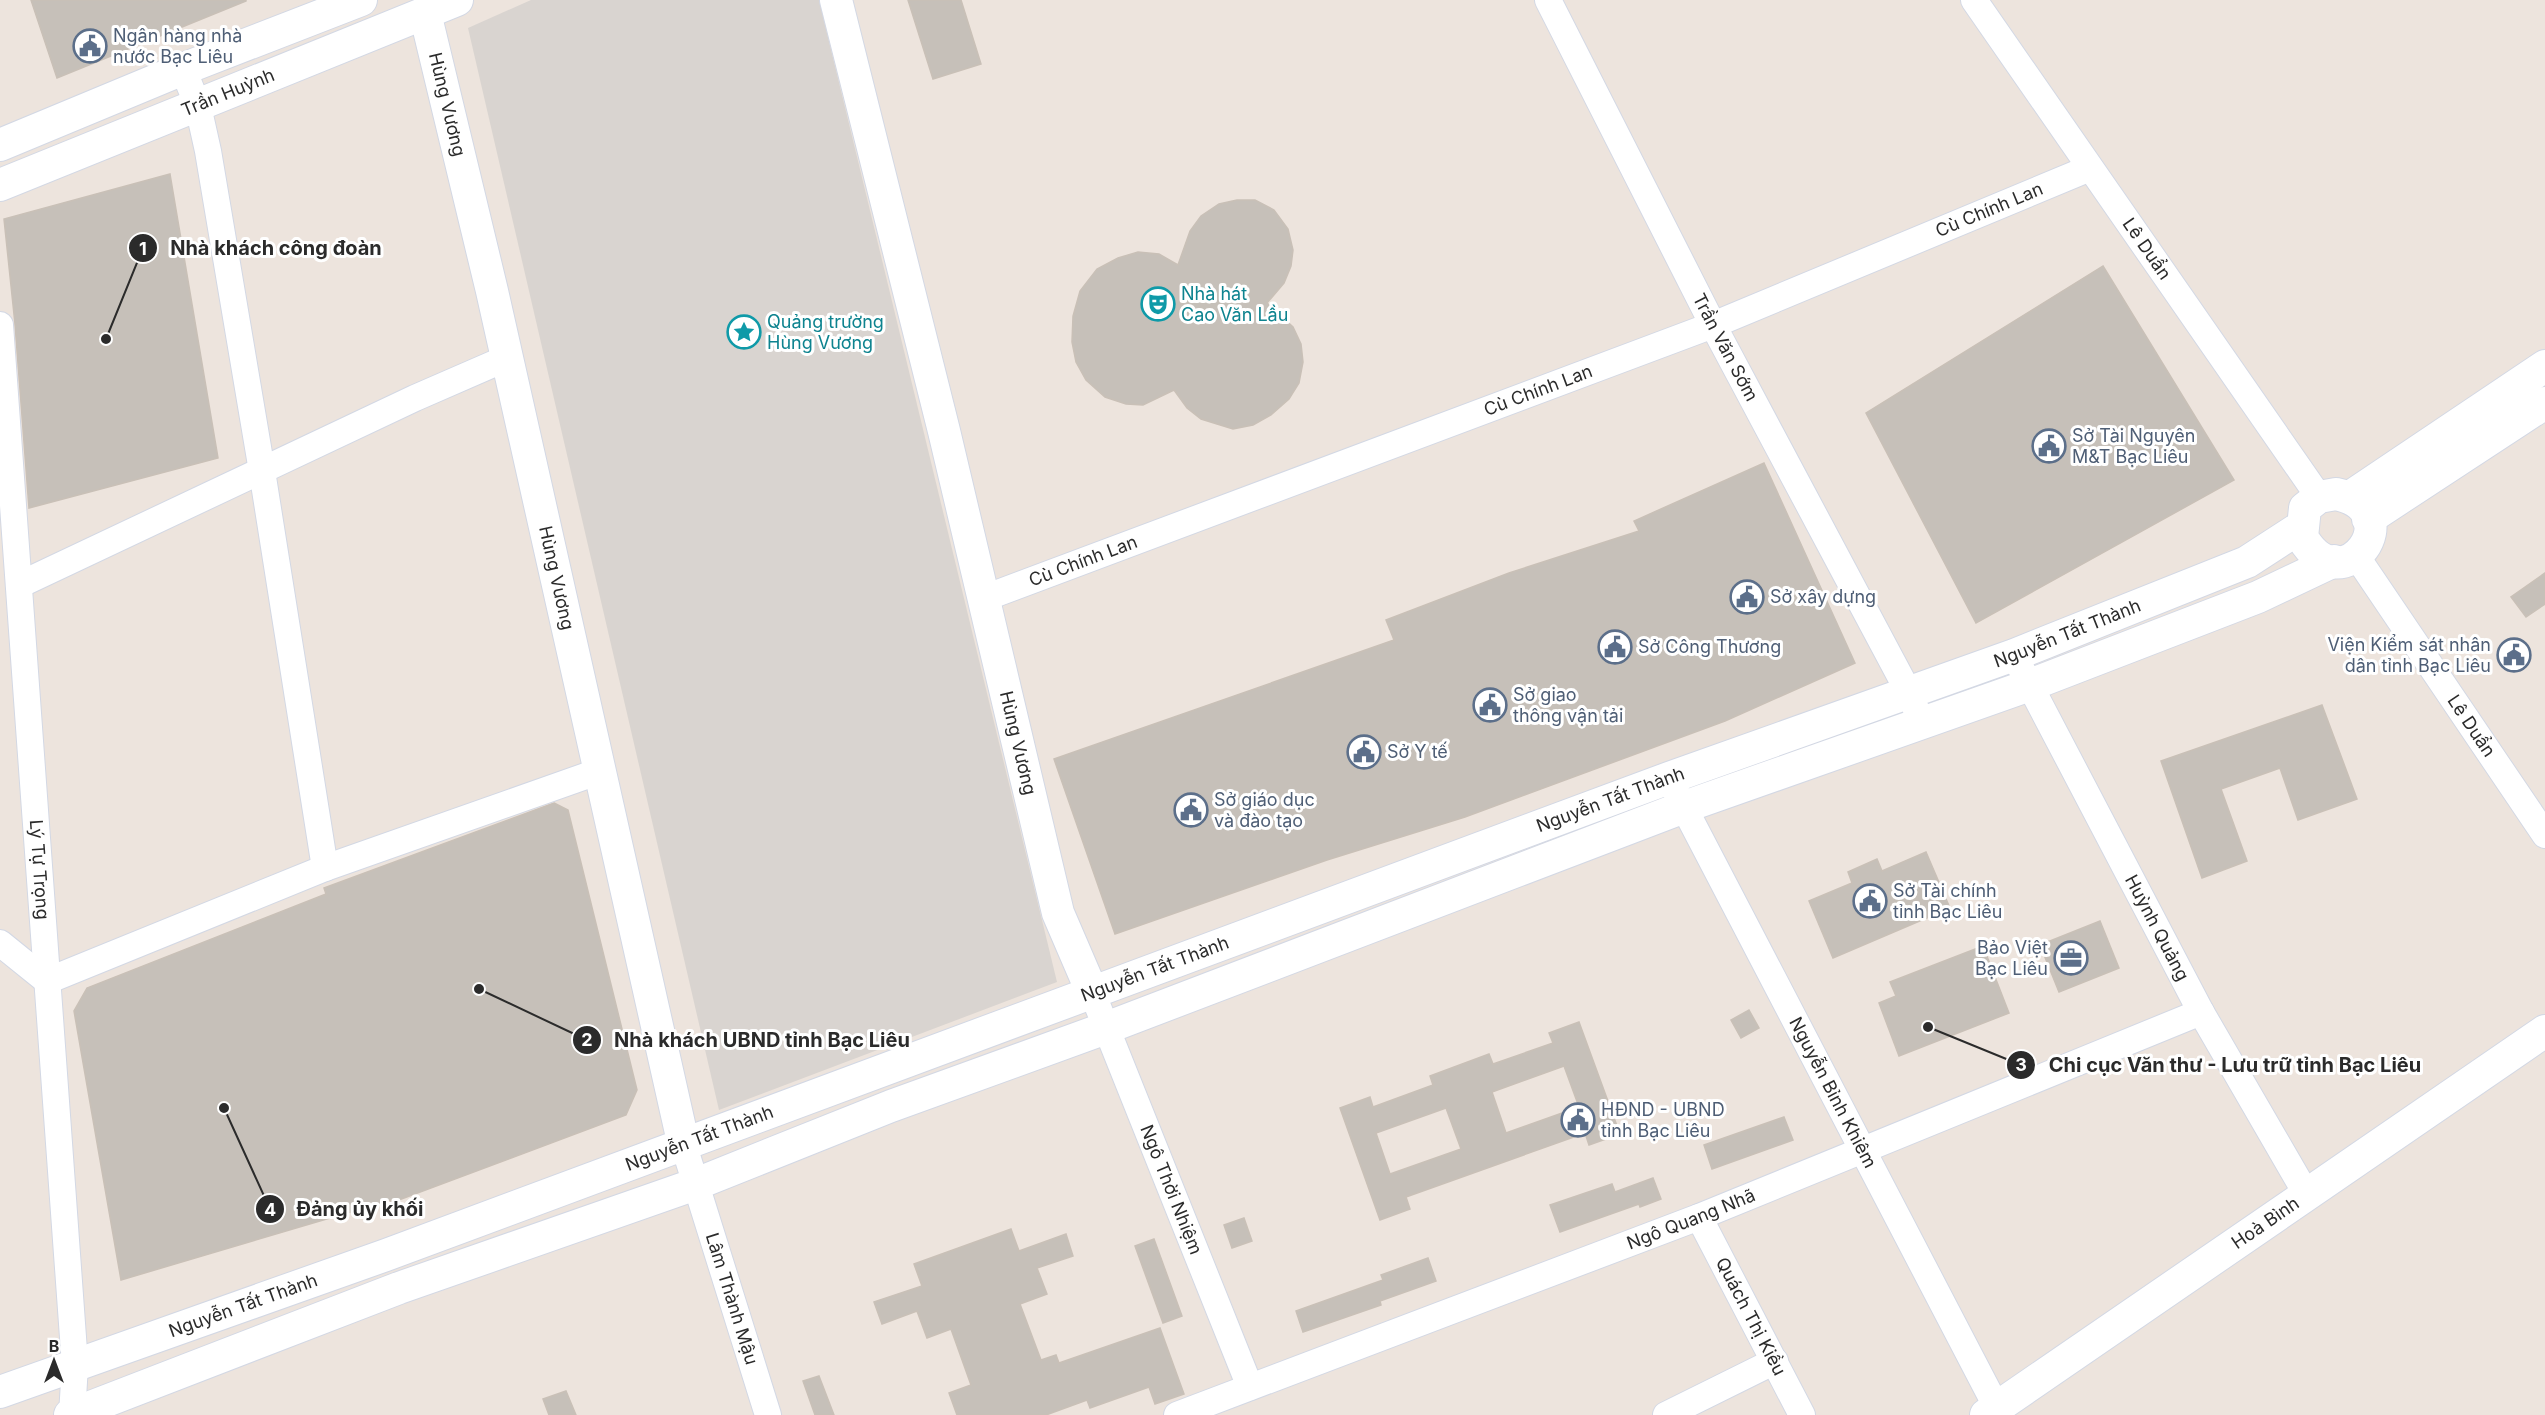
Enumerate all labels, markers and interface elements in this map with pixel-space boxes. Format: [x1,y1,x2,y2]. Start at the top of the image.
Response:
place label: Ngân hàng nhà nước Bạc Liêu [113,25,242,67]
public building icon: Ngân hàng nhà nước Bạc Liêu [72,28,108,64]
street label: Hùng Vương [425,50,470,158]
street label: Trần Huỳnh [178,64,278,120]
street label: Cù Chính Lan [1932,178,2046,241]
street label: Lê Duẩn [2119,214,2176,283]
callout: Nhà khách công đoàn [128,229,393,267]
text: Nhà khách công đoàn [170,236,382,260]
text: 1 [139,238,147,259]
place label: Nhà hát Cao Văn Lầu [1181,283,1288,325]
theatre icon: Nhà hát Cao Văn Lầu [1140,286,1176,322]
street label: Trần Văn Sớm [1689,290,1763,405]
place label: Quảng trường Hùng Vương [767,311,884,353]
place icon: Quảng trường Hùng Vương [726,314,762,350]
street label: Cù Chính Lan [1481,360,1595,420]
place label: Sở Tài Nguyên M&T Bạc Liêu [2072,425,2195,467]
public building icon: Sở Tài Nguyên M&T Bạc Liêu [2031,428,2067,464]
street label: Hùng Vương [535,524,579,632]
street label: Cù Chính Lan [1026,531,1140,591]
public building icon: Sở xây dựng [1729,579,1765,615]
place label: Sở xây dựng [1770,586,1876,607]
street label: Nguyễn Tất Thành [1991,595,2144,671]
public building icon: Sở Công Thương [1597,629,1633,665]
place label: Viện Kiểm sát nhân dân tỉnh Bạc Liêu [2327,634,2491,676]
place label: Sở Công Thương [1638,636,1781,657]
public building icon: Viện Kiểm sát nhân dân tỉnh Bạc Liêu [2496,637,2532,673]
place label: Sở giao thông vận tải [1513,684,1623,726]
public building icon: Sở giao thông vận tải [1472,687,1508,723]
street label: Hùng Vương [996,689,1041,797]
street label: Lê Duẩn [2443,691,2500,761]
public building icon: Sở Y tế [1346,734,1382,770]
place label: Sở Y tế [1387,741,1448,762]
street label: Nguyễn Tất Thành [1533,762,1687,836]
place label: Sở giáo dục và đào tạo [1214,789,1315,831]
public building icon: Sở giáo dục và đào tạo [1173,792,1209,828]
street label: Lý Tự Trọng [26,819,54,920]
street label: Huỳnh Quảng [2121,871,2194,984]
place label: Sở Tài chính tỉnh Bạc Liêu [1893,880,2003,922]
public building icon: Sở Tài chính tỉnh Bạc Liêu [1852,883,1888,919]
street label: Nguyễn Tất Thành [1078,932,1232,1006]
place label: Bảo Việt Bạc Liêu [1975,937,2048,979]
office icon: Bảo Việt Bạc Liêu [2053,940,2089,976]
street label: Nguyễn Bỉnh Khiêm [1785,1013,1881,1171]
callout: Nhà khách UBND tỉnh Bạc Liêu [572,1021,922,1059]
text: Nhà khách UBND tỉnh Bạc Liêu [614,1028,910,1052]
text: 2 [581,1029,593,1050]
callout: Chi cục Văn thư - Lưu trữ tỉnh Bạc Liêu [2006,1046,2433,1084]
text: Chi cục Văn thư - Lưu trữ tỉnh Bạc Liêu [2049,1053,2421,1077]
text: 3 [2015,1054,2027,1075]
place label: HĐND - UBND tỉnh Bạc Liêu [1601,1099,1725,1141]
street label: Nguyễn Tất Thành [622,1101,776,1175]
public building icon: HĐND - UBND tỉnh Bạc Liêu [1560,1102,1596,1138]
street label: Ngô Thời Nhiệm [1136,1122,1207,1257]
street label: Ngô Quang Nhã [1624,1184,1758,1253]
callout: Đảng ủy khối [255,1190,436,1228]
street label: Hoà Bình [2227,1192,2303,1253]
text: Đảng ủy khối [297,1197,423,1221]
text: 4 [264,1199,276,1220]
street label: Lâm Thành Mậu [702,1230,763,1367]
street label: Quách Thị Kiều [1712,1254,1790,1379]
street label: Nguyễn Tất Thành [166,1269,320,1341]
north arrow [24,1331,84,1391]
text: B [49,1336,59,1356]

